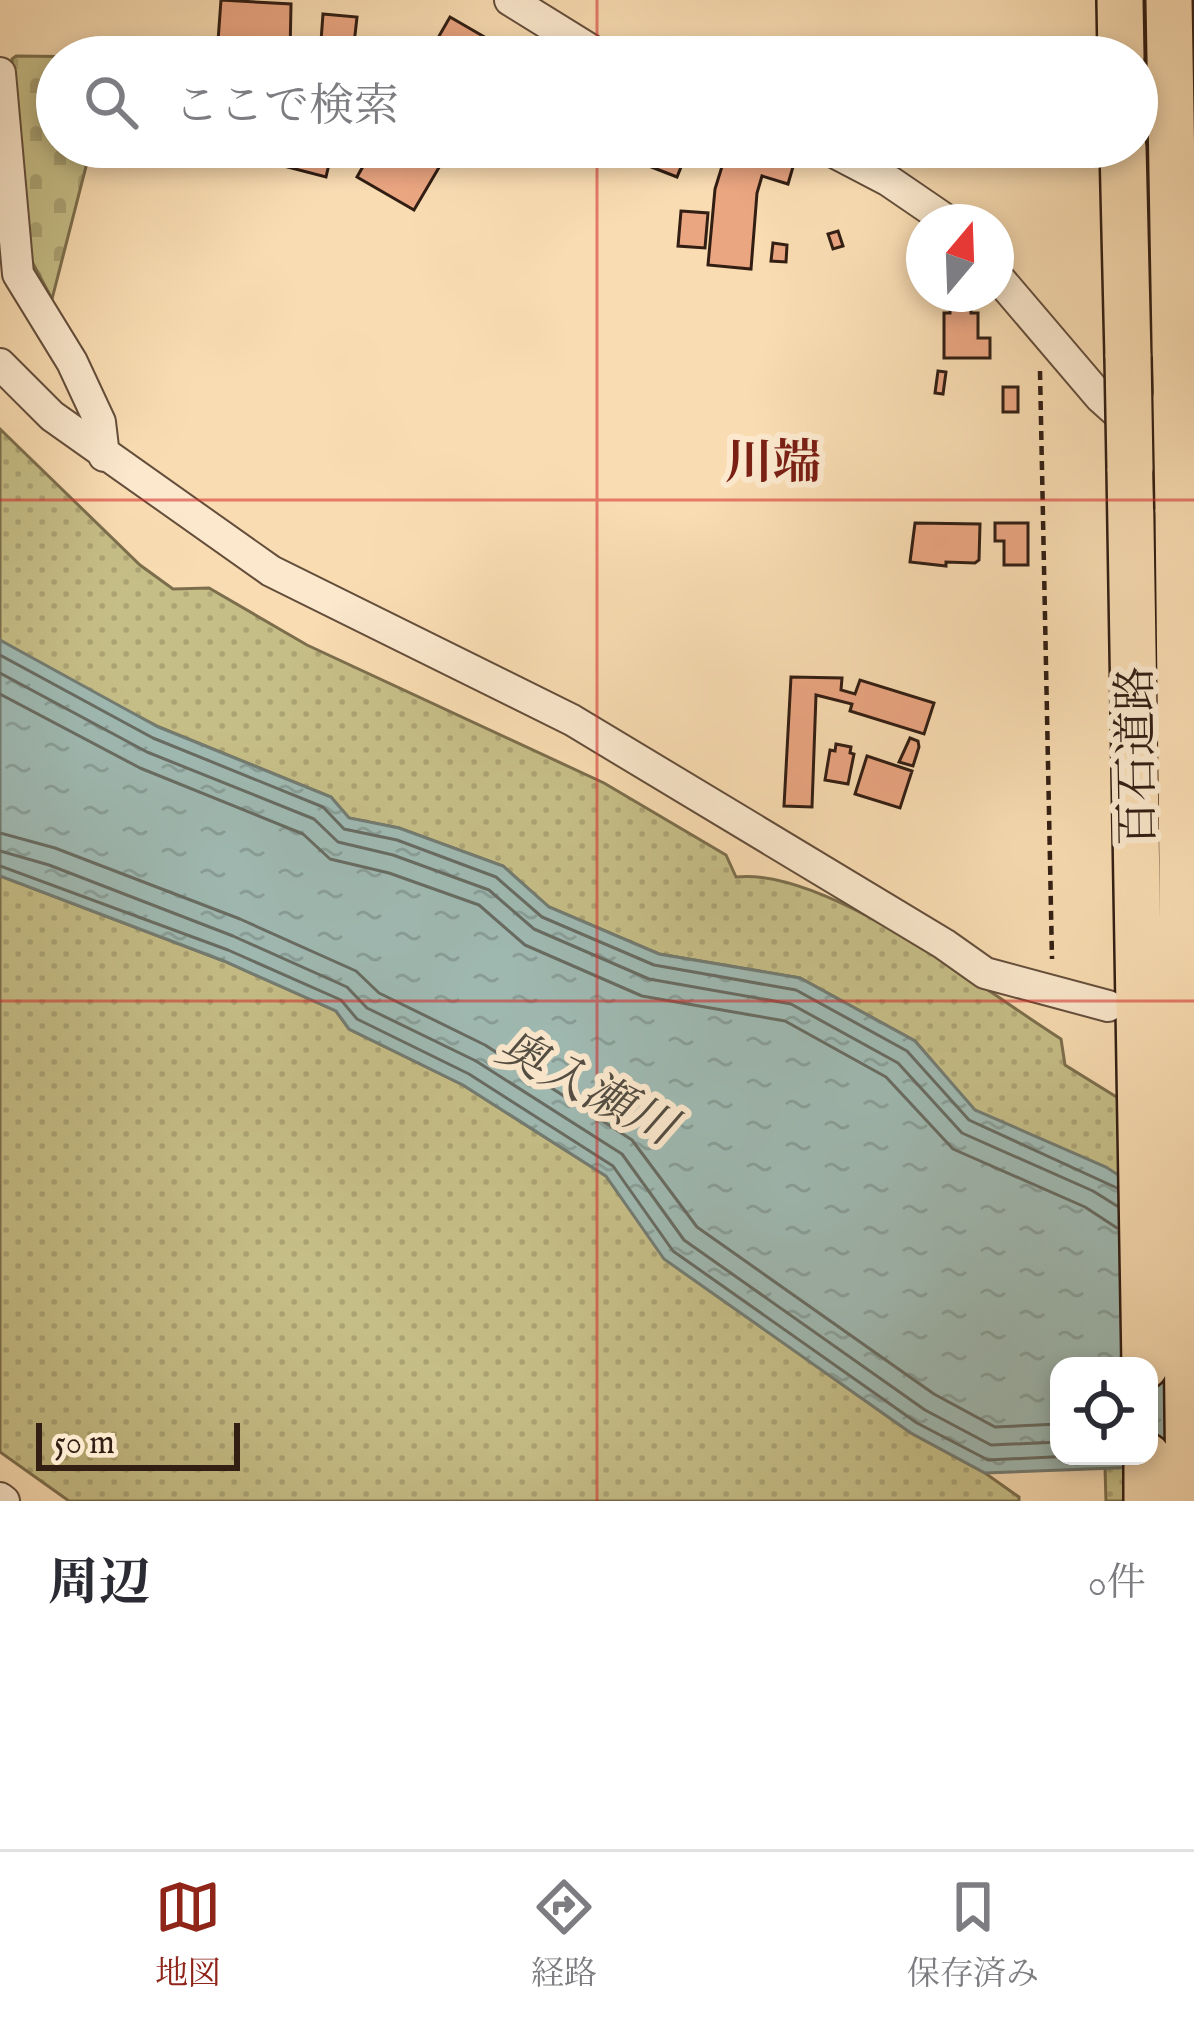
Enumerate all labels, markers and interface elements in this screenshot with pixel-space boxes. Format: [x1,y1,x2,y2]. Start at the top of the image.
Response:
search box [36,36,1158,168]
icon: search [78,69,144,135]
text: ここで検索 [174,79,399,136]
north arrow [906,204,1014,312]
district label: 川端 [725,435,821,495]
street label: 百石道路 [1108,665,1169,846]
water label: 奥入瀬川 [486,1019,689,1162]
map controls [1050,1357,1158,1465]
button: locate [1050,1357,1158,1465]
scale bar [36,1417,240,1470]
text: 50 m [54,1423,115,1465]
text: 周辺 [48,1553,150,1618]
text: 0件 [1088,1560,1146,1609]
tab: 地図 [155,1874,221,1996]
tab: 経路 [531,1874,597,1996]
tab: 保存済み [907,1874,1039,1996]

